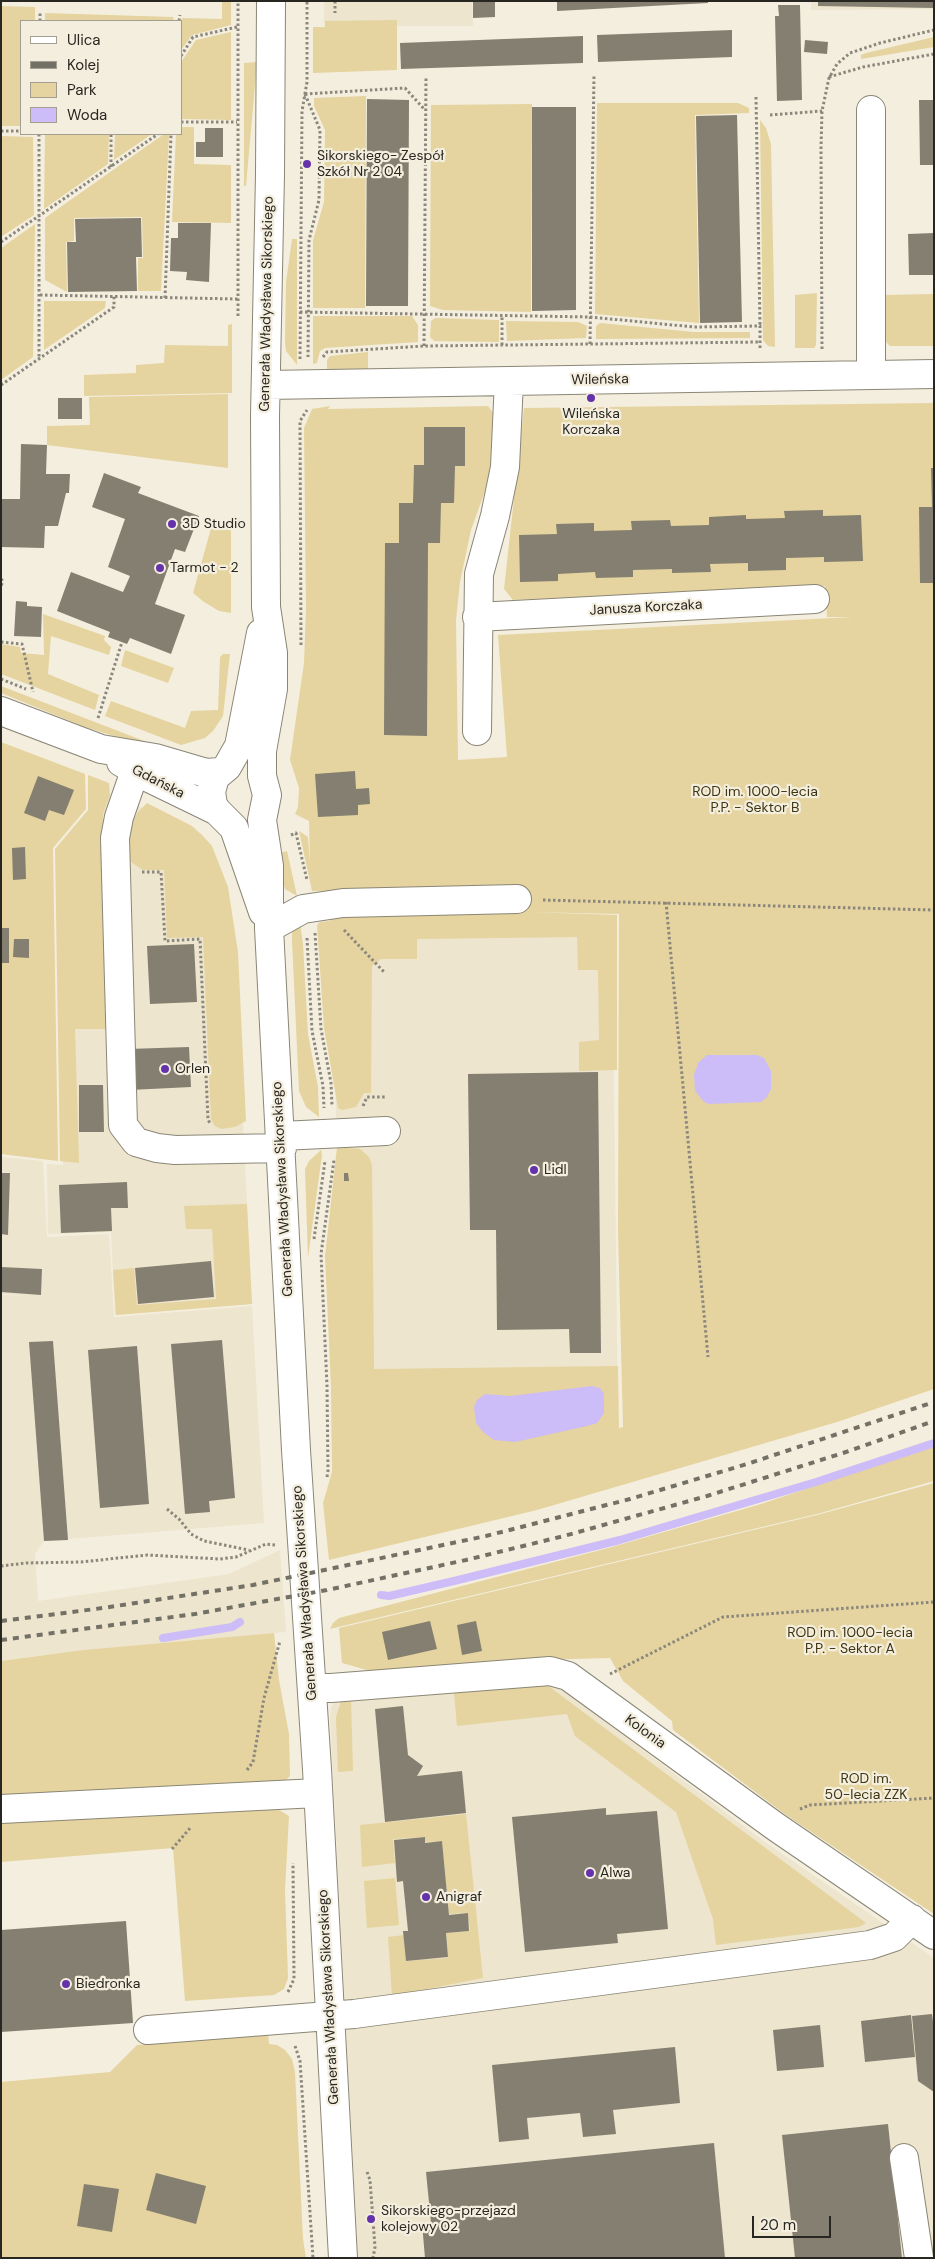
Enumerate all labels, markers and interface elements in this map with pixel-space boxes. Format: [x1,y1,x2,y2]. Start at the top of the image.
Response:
legend [20,20,182,135]
text: Ulica [67,30,101,50]
text: Kolej [67,55,100,75]
text: Park [67,80,97,100]
text: Woda [67,105,107,125]
place label: Sikorskiego- Zespół Szkół Nr 2 04 [317,148,444,180]
marker: Sikorskiego- Zespół Szkół Nr 2 04 [301,158,313,170]
street label: Generała Władysława Sikorskiego [257,196,277,412]
street label: Wileńska [571,371,629,389]
marker: Wileńska Korczaka [585,392,597,404]
place label: Wileńska Korczaka [562,406,620,438]
place label: 3D Studio [182,516,246,532]
marker: 3D Studio [166,518,178,530]
place label: Tarmot - 2 [170,560,239,576]
marker: Tarmot - 2 [154,562,166,574]
street label: Janusza Korczaka [589,597,703,619]
street label: Gdańska [129,762,187,802]
park label: ROD im. 1000-lecia P.P. - Sektor B [692,784,818,816]
place label: Orlen [175,1061,210,1077]
marker: Orlen [159,1063,171,1075]
street label: Generała Władysława Sikorskiego [269,1081,297,1297]
place label: Lidl [544,1162,567,1178]
marker: Lidl [528,1164,540,1176]
street label: Generała Władysława Sikorskiego [289,1485,321,1701]
park label: ROD im. 1000-lecia P.P. - Sektor A [787,1625,913,1658]
street label: Kolonia [621,1712,669,1752]
park label: ROD im. 50-lecia ZZK [825,1771,907,1804]
place label: Alwa [600,1865,630,1881]
marker: Alwa [584,1867,596,1879]
street label: Generała Władysława Sikorskiego [315,1889,343,2105]
place label: Anigraf [436,1889,482,1905]
marker: Anigraf [420,1891,432,1903]
place label: Biedronka [76,1976,140,1992]
marker: Biedronka [60,1978,72,1990]
place label: Sikorskiego-przejazd kolejowy 02 [381,2203,516,2236]
scale bar [755,2206,834,2238]
marker: Sikorskiego-przejazd kolejowy 02 [365,2213,377,2225]
text: 20 m [760,2215,796,2235]

